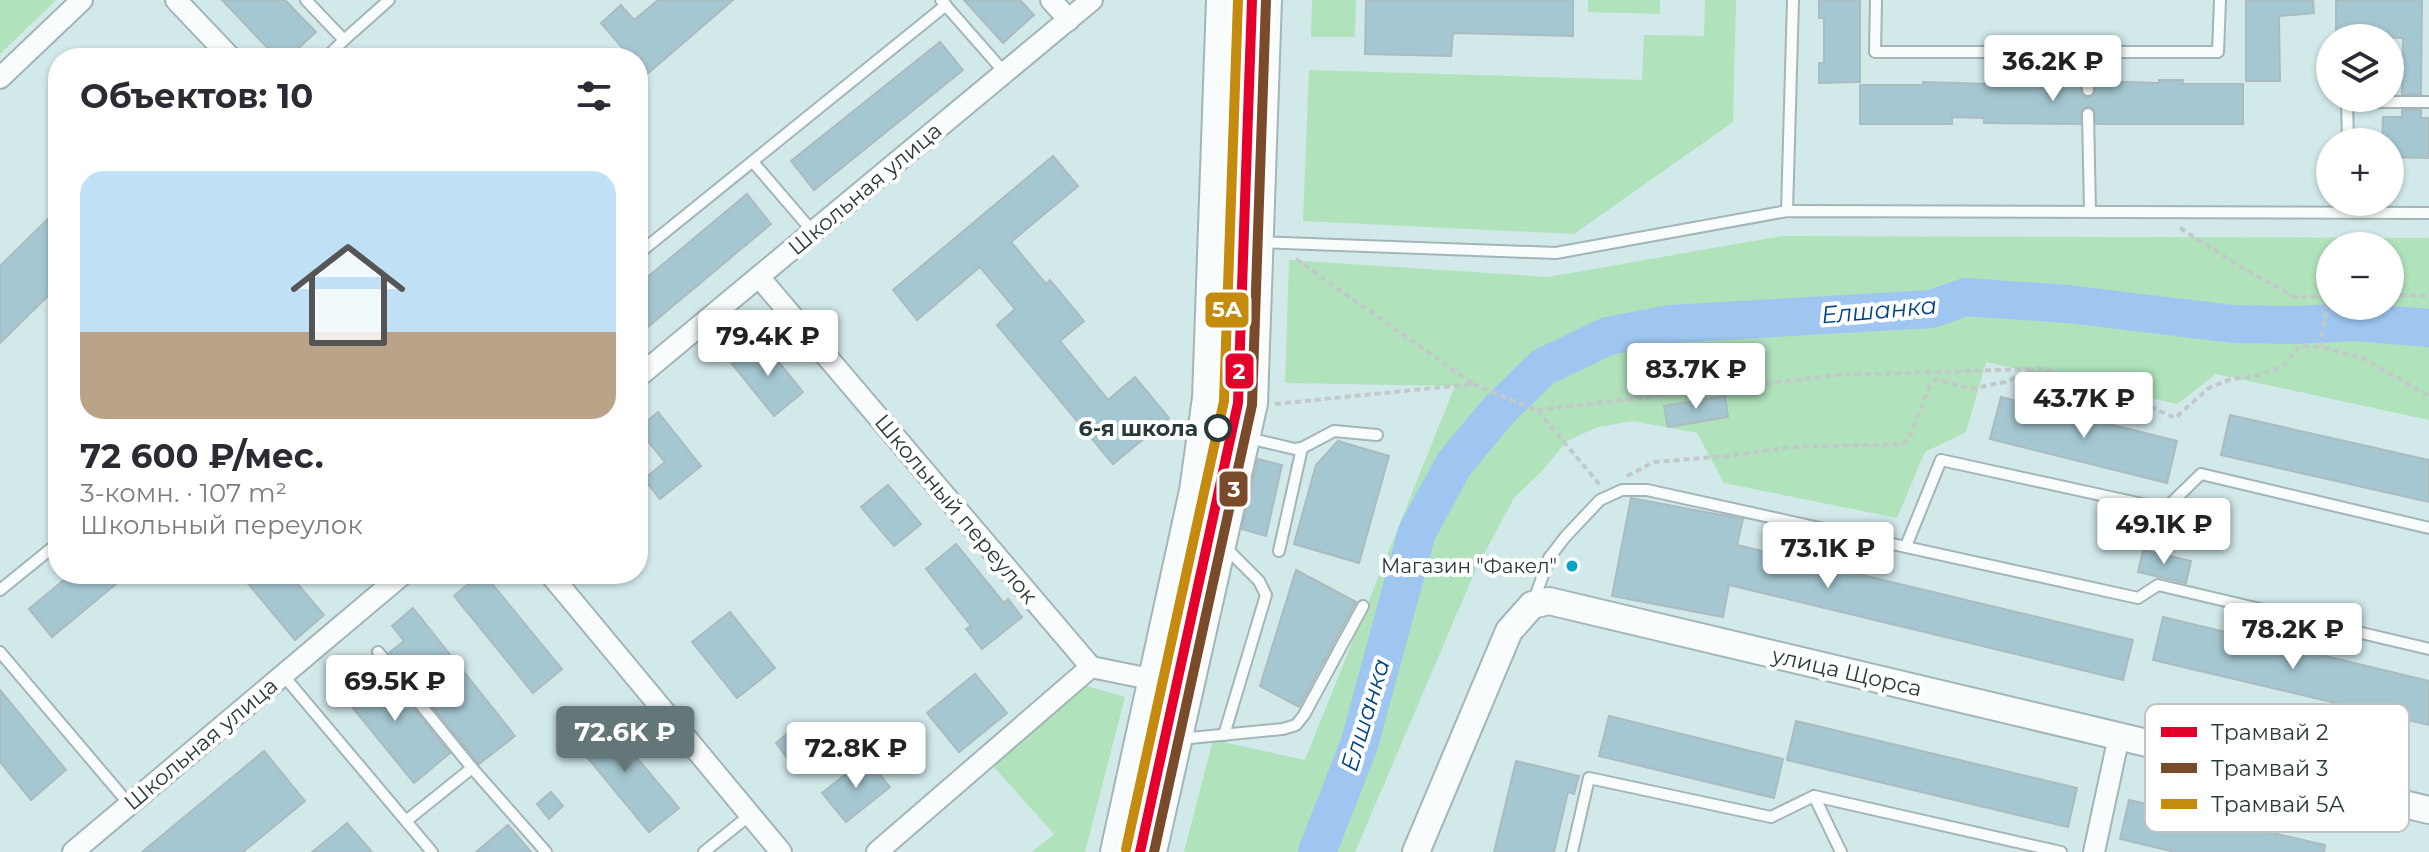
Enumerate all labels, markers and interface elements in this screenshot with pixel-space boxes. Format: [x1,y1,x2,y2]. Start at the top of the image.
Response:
map controls [2316,24,2404,320]
button: layers [2316,24,2404,112]
pin: 36.2K ₽ [1979,35,2127,103]
text: 36.2K ₽ [2002,45,2104,77]
icon: filters [572,74,616,118]
text: Объектов: 10 [80,75,313,117]
street label: Школьная улица [783,117,947,261]
button: + [2316,128,2404,216]
icon: home [276,223,420,367]
button: − [2316,232,2404,320]
line badge: 5А [1204,291,1250,329]
water label: Елшанка [1820,291,1938,329]
text: 5А [1212,296,1243,323]
pin: 79.4K ₽ [694,310,842,378]
text: 79.4K ₽ [716,320,820,352]
pin: 83.7K ₽ [1622,343,1770,411]
line badge: 2 [1224,352,1255,390]
text: 83.7K ₽ [1645,353,1747,385]
text: 2 [1233,358,1246,385]
pin: 43.7K ₽ [2010,372,2158,440]
text: 43.7K ₽ [2033,382,2135,414]
street label: Школьный переулок [869,409,1043,609]
place label: 6-я школа [1079,415,1198,442]
marker: 6-я школа [1205,415,1231,441]
text: 72 600 ₽/мес. [80,435,324,477]
line badge: 3 [1218,470,1249,508]
text: 3 [1226,476,1241,503]
text: 3-комн. · 107 m² [80,477,287,509]
pin: 49.1K ₽ [2090,498,2238,566]
text: 49.1K ₽ [2115,508,2213,540]
text: Школьный переулок [80,509,363,541]
pin: 73.1K ₽ [1754,522,1902,590]
text: 73.1K ₽ [1781,532,1875,564]
place label: Магазин "Факел" [1381,554,1557,578]
marker: Магазин "Факел" [1564,558,1580,574]
pin: 78.2K ₽ [2219,603,2367,671]
text: 78.2K ₽ [2242,613,2344,645]
street label: улица Щорса [1768,641,1925,702]
pin: 69.5K ₽ [321,655,469,723]
water label: Елшанка [1334,655,1396,775]
text: 69.5K ₽ [344,665,446,697]
street label: Школьная улица [119,672,283,816]
legend [2145,704,2409,832]
pin: 72.6K ₽ [551,706,699,774]
text: 72.6K ₽ [574,716,676,748]
text: Трамвай 2 [2211,719,2328,746]
pin: 72.8K ₽ [782,722,930,790]
text: 72.8K ₽ [805,732,907,764]
text: Трамвай 3 [2211,755,2328,782]
text: Трамвай 5А [2211,791,2345,818]

